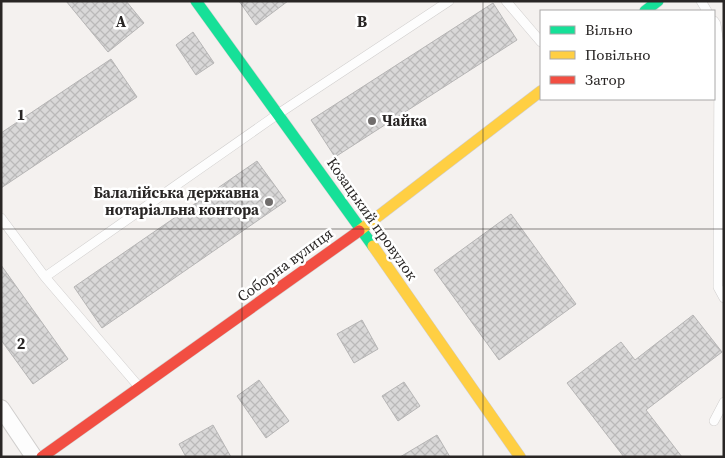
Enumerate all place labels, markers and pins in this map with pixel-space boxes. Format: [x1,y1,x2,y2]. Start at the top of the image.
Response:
place label: Чайка [382,110,428,131]
marker: Чайка [366,115,378,127]
place label: Балалійська державна нотаріальна контора [93,182,260,220]
marker: Балалійська державна нотаріальна контора [263,196,275,208]

